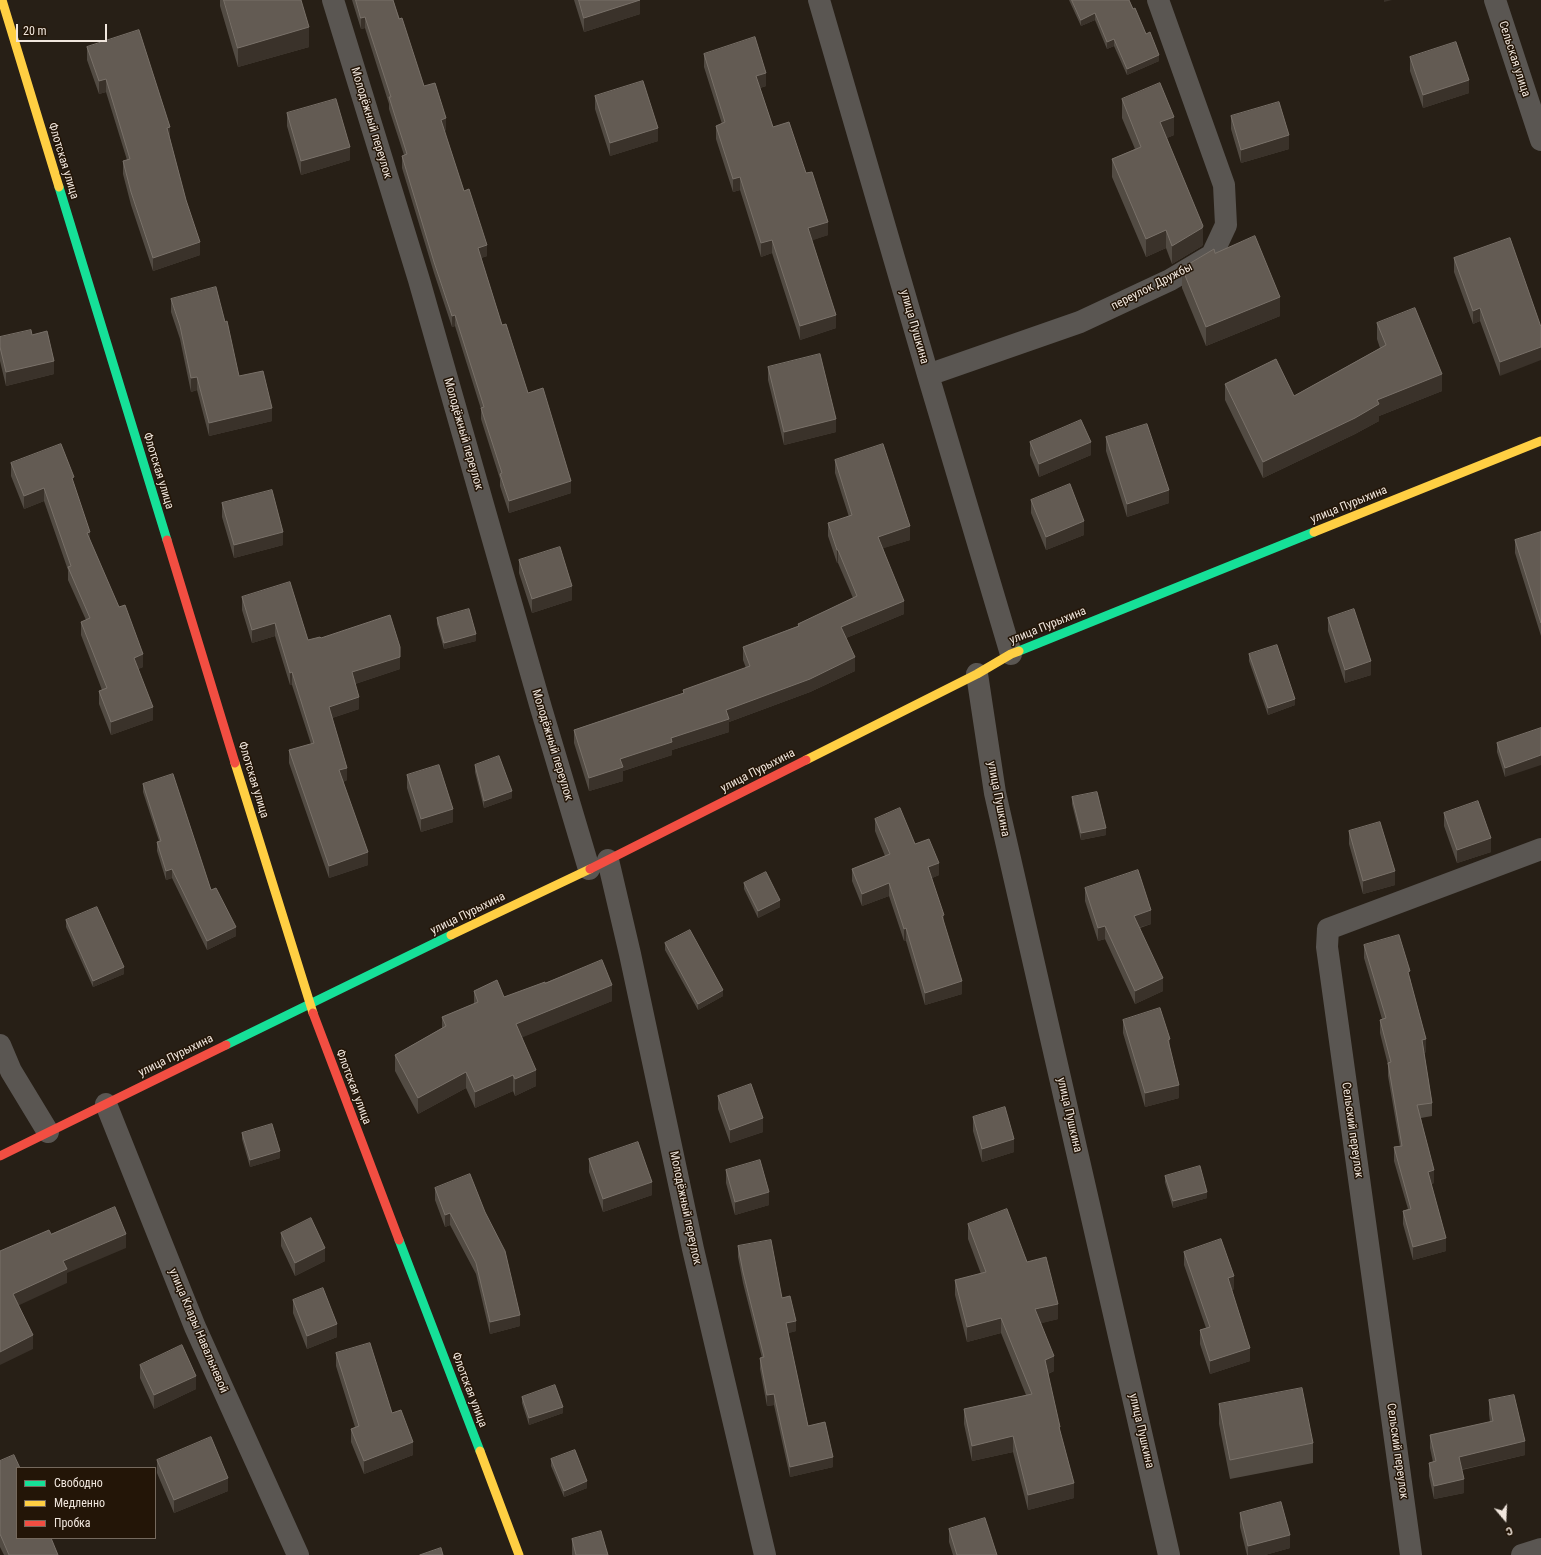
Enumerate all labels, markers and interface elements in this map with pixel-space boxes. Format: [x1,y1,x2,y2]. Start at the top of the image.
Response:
scale bar [18,16,109,42]
street label: Сельская улица [1495,19,1533,99]
text: 20 m [23,24,47,38]
street label: Молодёжный переулок [347,66,395,180]
street label: Флотская улица [45,121,81,201]
street label: переулок Дружбы [1109,260,1195,314]
street label: улица Пушкина [897,288,931,366]
street label: Молодёжный переулок [440,376,486,492]
street label: Флотская улица [140,431,176,511]
street label: улица Пурыхина [1308,483,1390,527]
street label: улица Пурыхина [1007,604,1089,648]
street label: Молодёжный переулок [528,688,576,802]
street label: Флотская улица [235,740,271,820]
street label: улица Пурыхина [718,746,798,796]
street label: улица Пушкина [984,760,1012,838]
street label: улица Пурыхина [428,890,508,938]
street label: улица Пурыхина [136,1032,216,1080]
street label: Флотская улица [332,1047,374,1127]
street label: улица Пушкина [1053,1076,1085,1154]
street label: Сельский переулок [1338,1081,1366,1179]
street label: Молодёжный переулок [666,1150,704,1266]
street label: улица Клары Навальневой [165,1267,231,1395]
street label: Флотская улица [448,1350,490,1430]
street label: улица Пушкина [1125,1392,1157,1470]
street label: Сельский переулок [1383,1402,1411,1500]
legend [16,1467,156,1539]
text: Свободно [54,1476,103,1490]
text: Медленно [54,1496,105,1510]
north arrow [1485,1499,1525,1539]
text: Пробка [54,1516,91,1530]
text: С [1504,1524,1514,1538]

